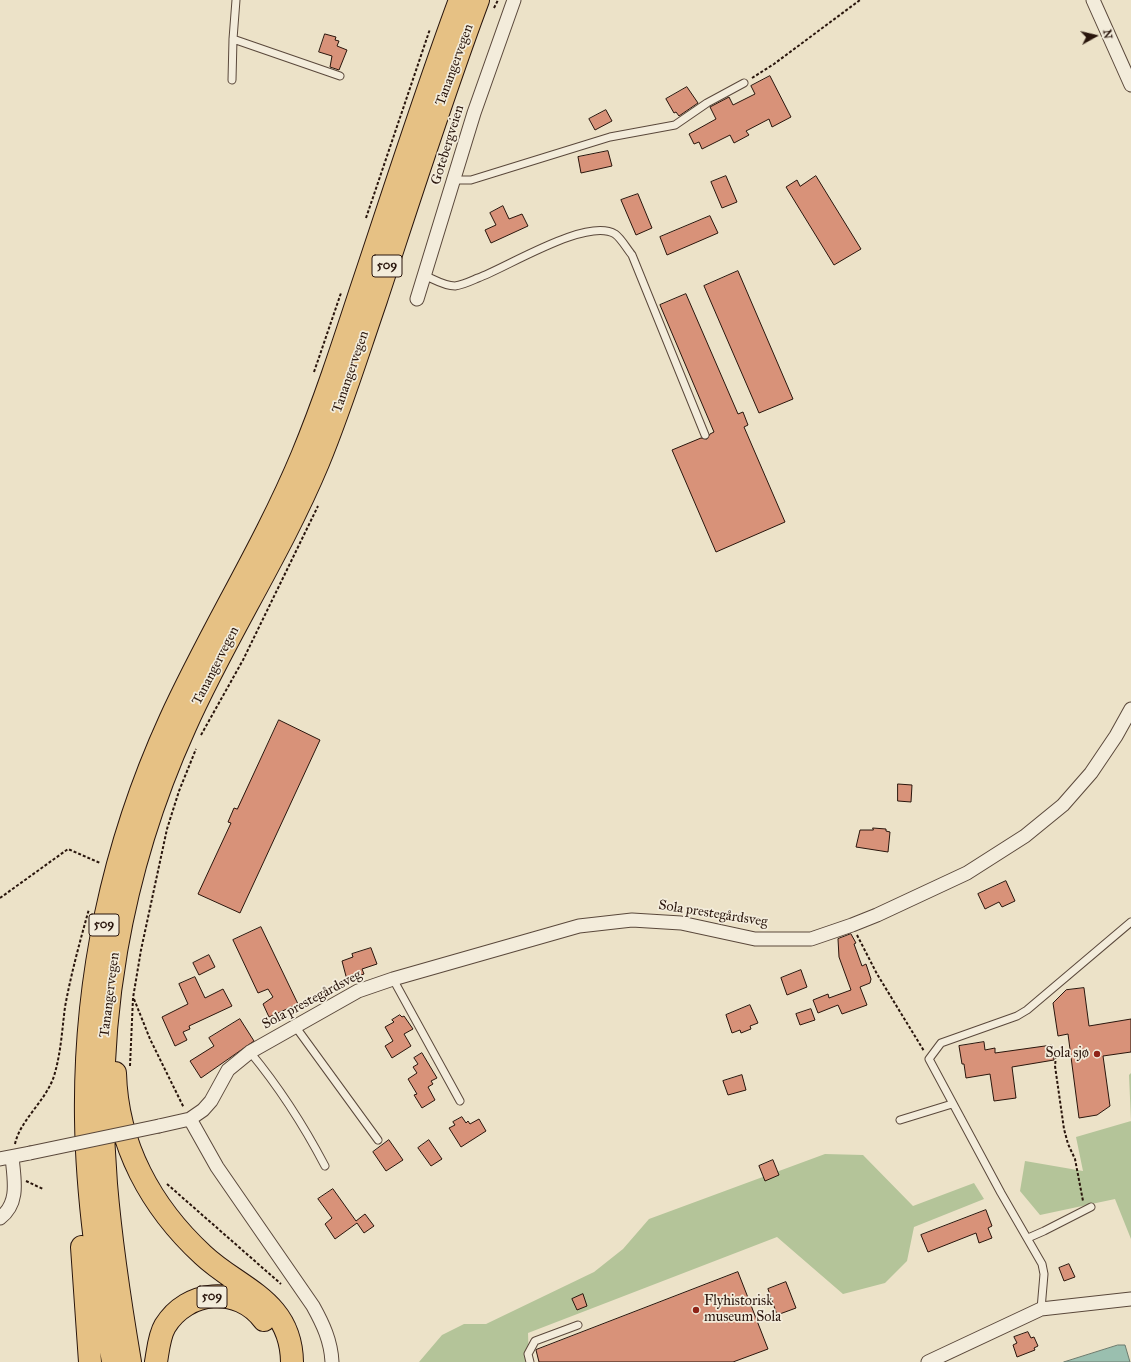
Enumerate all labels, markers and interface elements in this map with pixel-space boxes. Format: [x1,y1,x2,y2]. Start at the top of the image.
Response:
north arrow [1075,16,1115,56]
street label: Tanangervegen [432,22,478,108]
text: N [1100,29,1114,40]
street label: Gotebergveien [428,103,468,187]
road number: 509 [372,255,402,277]
street label: Tanangervegen [329,329,373,415]
street label: Tanangervegen [189,624,243,708]
street label: Sola prestegårdsveg [657,897,769,931]
road number: 509 [89,914,119,936]
street label: Tanangervegen [96,951,124,1039]
street label: Sola prestegårdsveg [259,967,365,1033]
place label: Sola sjø [1045,1046,1089,1062]
marker: Sola sjø [1092,1049,1102,1059]
road number: 509 [197,1286,227,1308]
place label: Flyhistorisk museum Sola [704,1294,781,1326]
marker: Flyhistorisk museum Sola [691,1305,701,1315]

